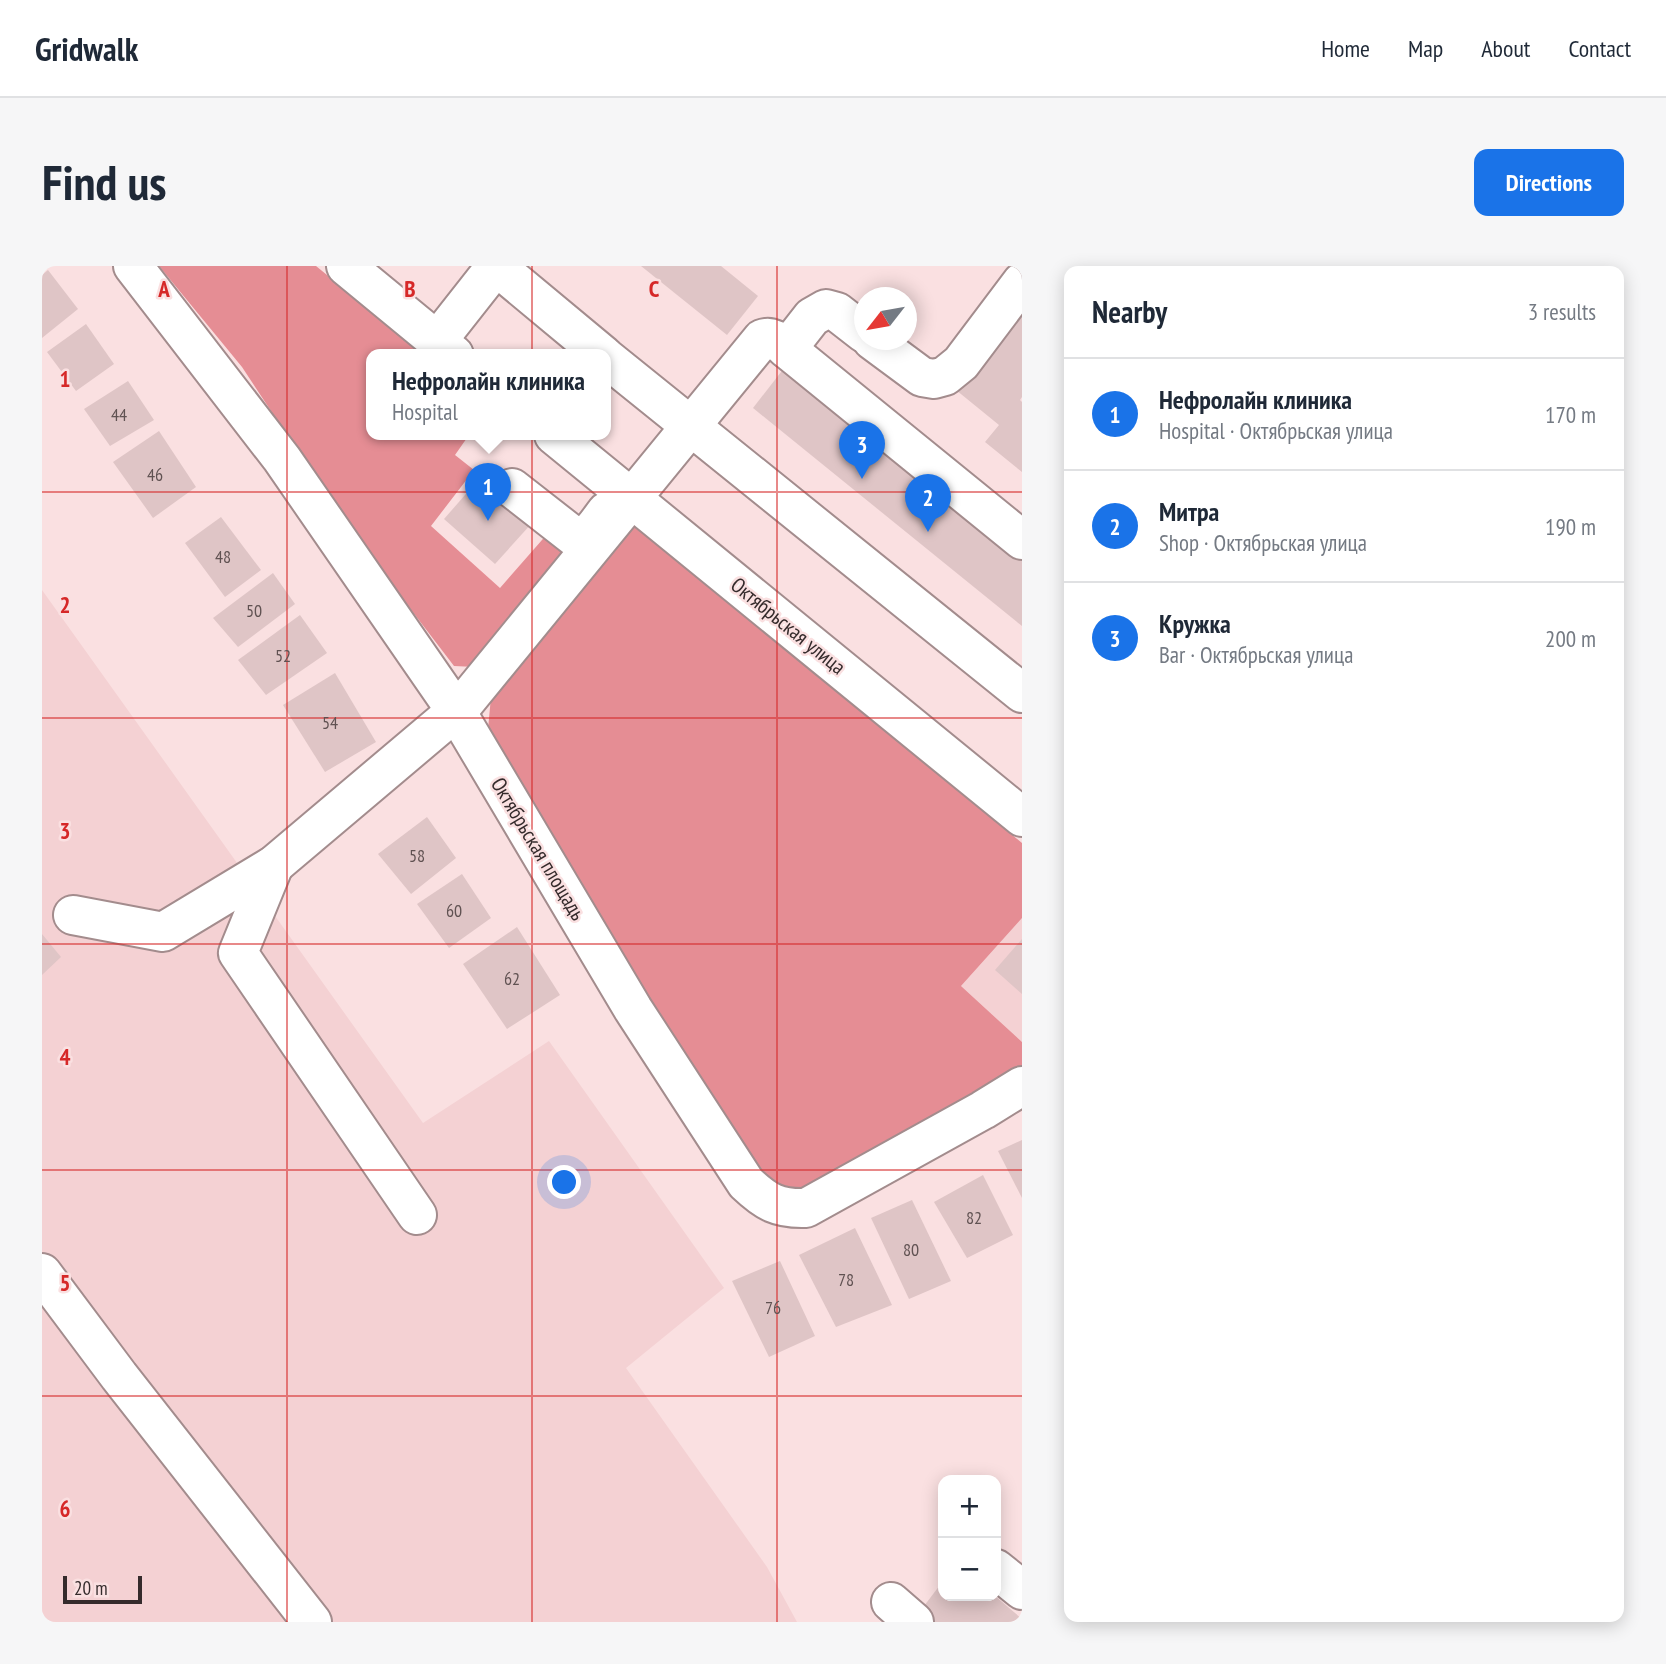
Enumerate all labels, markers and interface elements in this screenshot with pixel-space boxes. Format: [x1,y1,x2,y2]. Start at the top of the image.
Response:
text: Gridwalk [35,27,138,70]
text: Home [1321,33,1370,64]
text: Map [1408,33,1443,64]
text: About [1481,33,1530,64]
text: Contact [1568,33,1631,64]
button: Directions [1474,149,1624,216]
text: Find us [42,150,166,214]
text: A [157,274,170,303]
text: B [404,274,416,303]
text: C [649,274,660,303]
north arrow [854,287,917,350]
text: Nearby [1092,292,1167,331]
text: 3 results [1528,297,1596,326]
popup [366,349,611,440]
text: 1 [60,364,71,393]
text: Нефролайн клиника [392,364,585,397]
text: Нефролайн клиника [1159,383,1352,416]
text: Hospital [392,397,458,426]
text: 1 [1110,400,1121,429]
text: 170 m [1545,400,1596,429]
house number: 44 [111,403,127,426]
text: Hospital · Октябрьская улица [1159,416,1393,445]
pin: 3 [839,421,885,479]
house number: 46 [147,463,163,486]
pin: 1 [465,463,511,521]
pin: 2 [905,474,951,532]
text: Митра [1159,495,1219,528]
text: 2 [1110,512,1121,541]
text: 190 m [1545,512,1596,541]
text: Shop · Октябрьская улица [1159,528,1367,557]
house number: 48 [215,545,231,568]
street label: Октябрьская улица [725,571,851,680]
text: 2 [60,590,71,619]
house number: 50 [246,599,262,622]
text: Кружка [1159,607,1231,640]
text: 3 [1110,624,1121,653]
text: 200 m [1545,624,1596,653]
text: Bar · Октябрьская улица [1159,640,1353,669]
house number: 52 [275,644,291,667]
house number: 54 [322,711,338,734]
street label: Октябрьская площадь [485,772,592,925]
text: 3 [60,816,71,845]
house number: 58 [409,844,425,867]
house number: 60 [446,899,462,922]
house number: 62 [504,967,520,990]
text: 4 [60,1042,71,1071]
your location [547,1165,581,1199]
house number: 82 [966,1206,982,1229]
house number: 80 [903,1238,919,1261]
text: 5 [60,1268,71,1297]
house number: 78 [838,1268,854,1291]
house number: 76 [765,1296,781,1319]
map controls [938,1475,1001,1601]
button: + [938,1475,1001,1538]
text: 6 [60,1494,71,1523]
button: − [938,1538,1001,1601]
scale bar [63,1573,142,1605]
text: 20 m [74,1576,108,1600]

